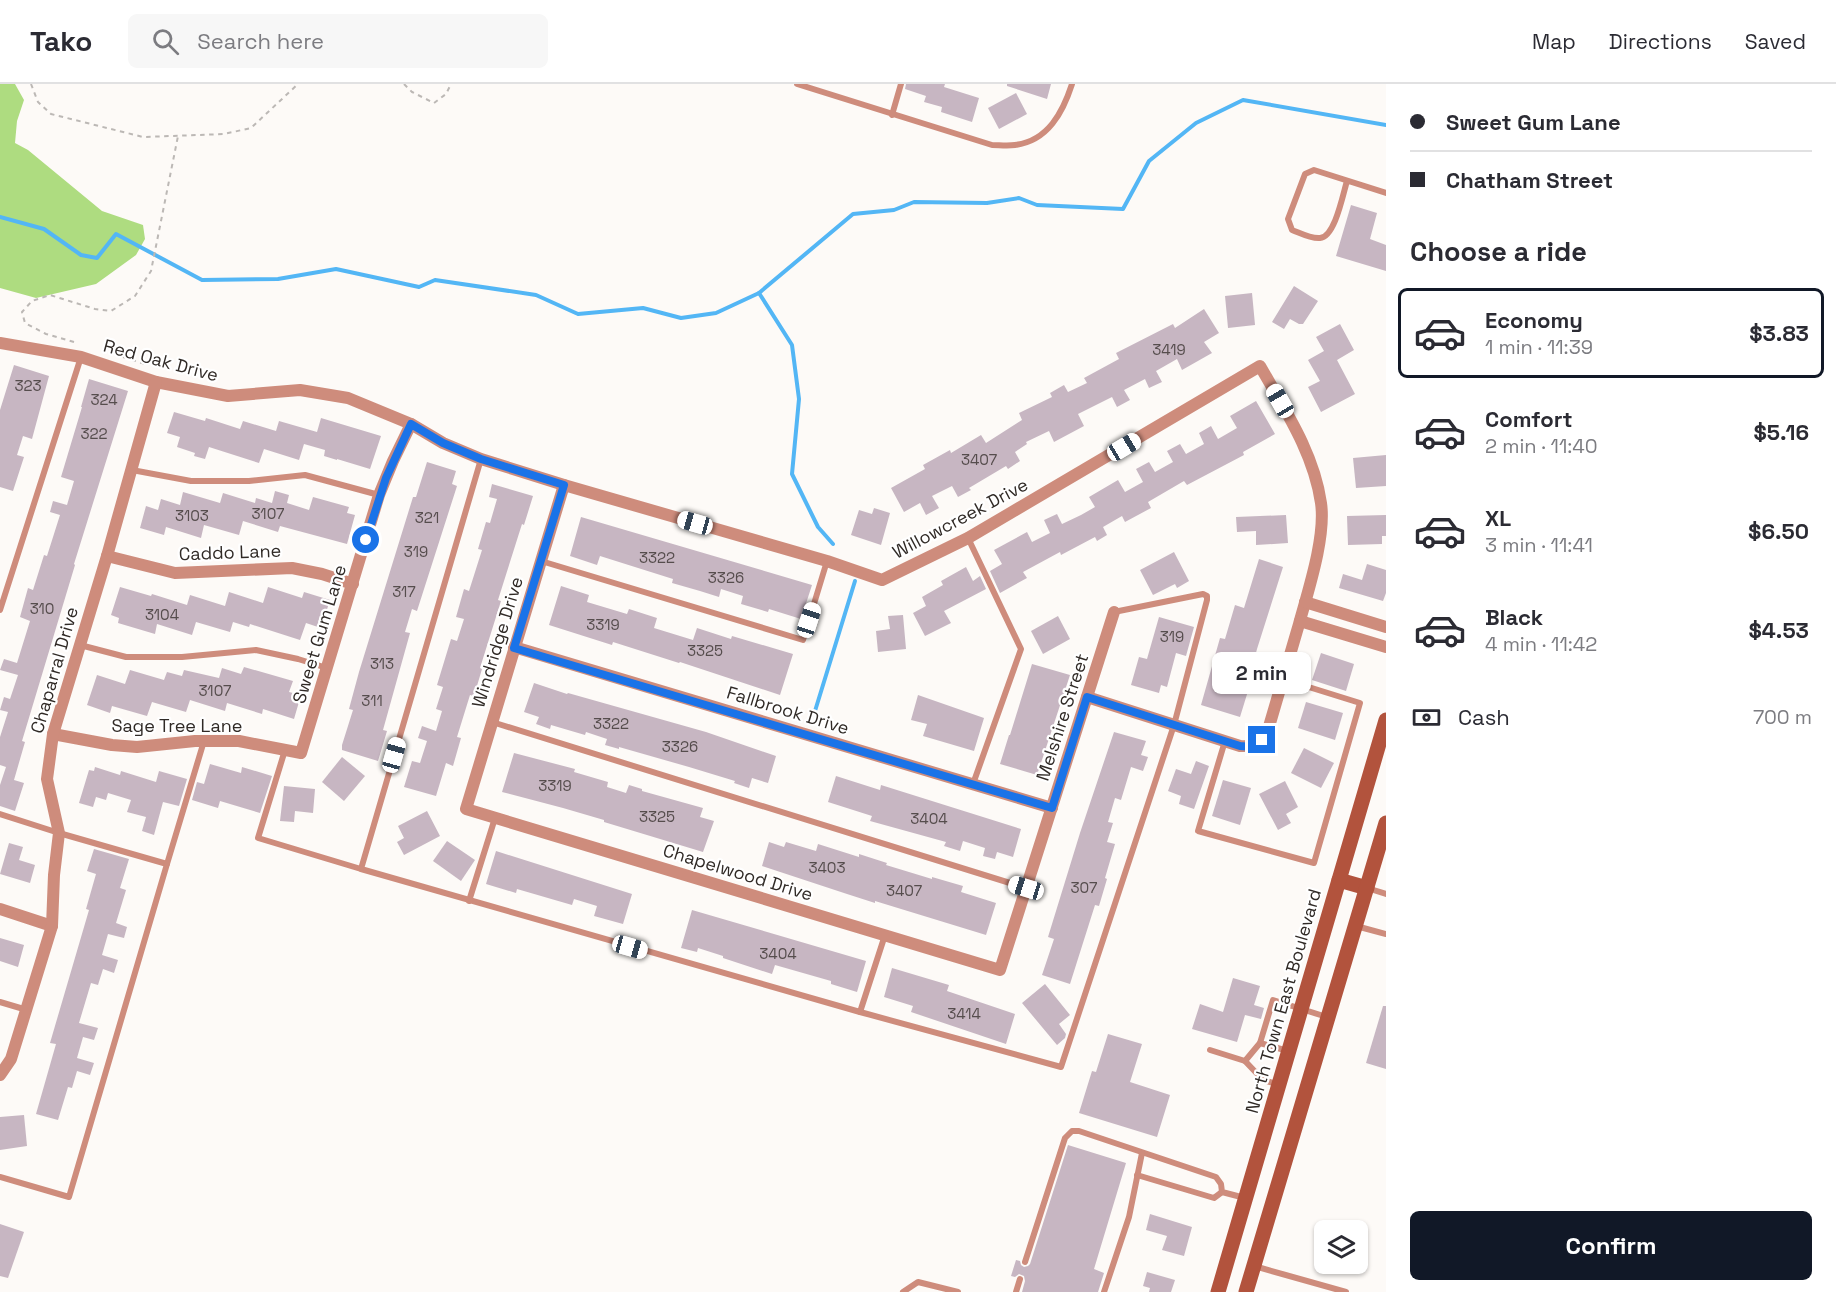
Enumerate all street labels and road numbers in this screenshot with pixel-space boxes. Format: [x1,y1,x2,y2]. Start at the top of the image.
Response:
street label: Red Oak Drive [101,334,221,386]
street label: Willowcreek Drive [888,473,1032,563]
street label: Caddo Lane [178,539,282,565]
street label: Sweet Gum Lane [287,562,351,706]
street label: Windridge Drive [466,574,528,710]
street label: Chaparral Drive [25,604,83,736]
street label: Melshire Street [1031,651,1093,783]
street label: Fallbrook Drive [724,681,852,739]
street label: Sage Tree Lane [111,714,243,737]
street label: Chapelwood Drive [660,838,816,906]
street label: North Town East Boulevard [1240,886,1326,1116]

